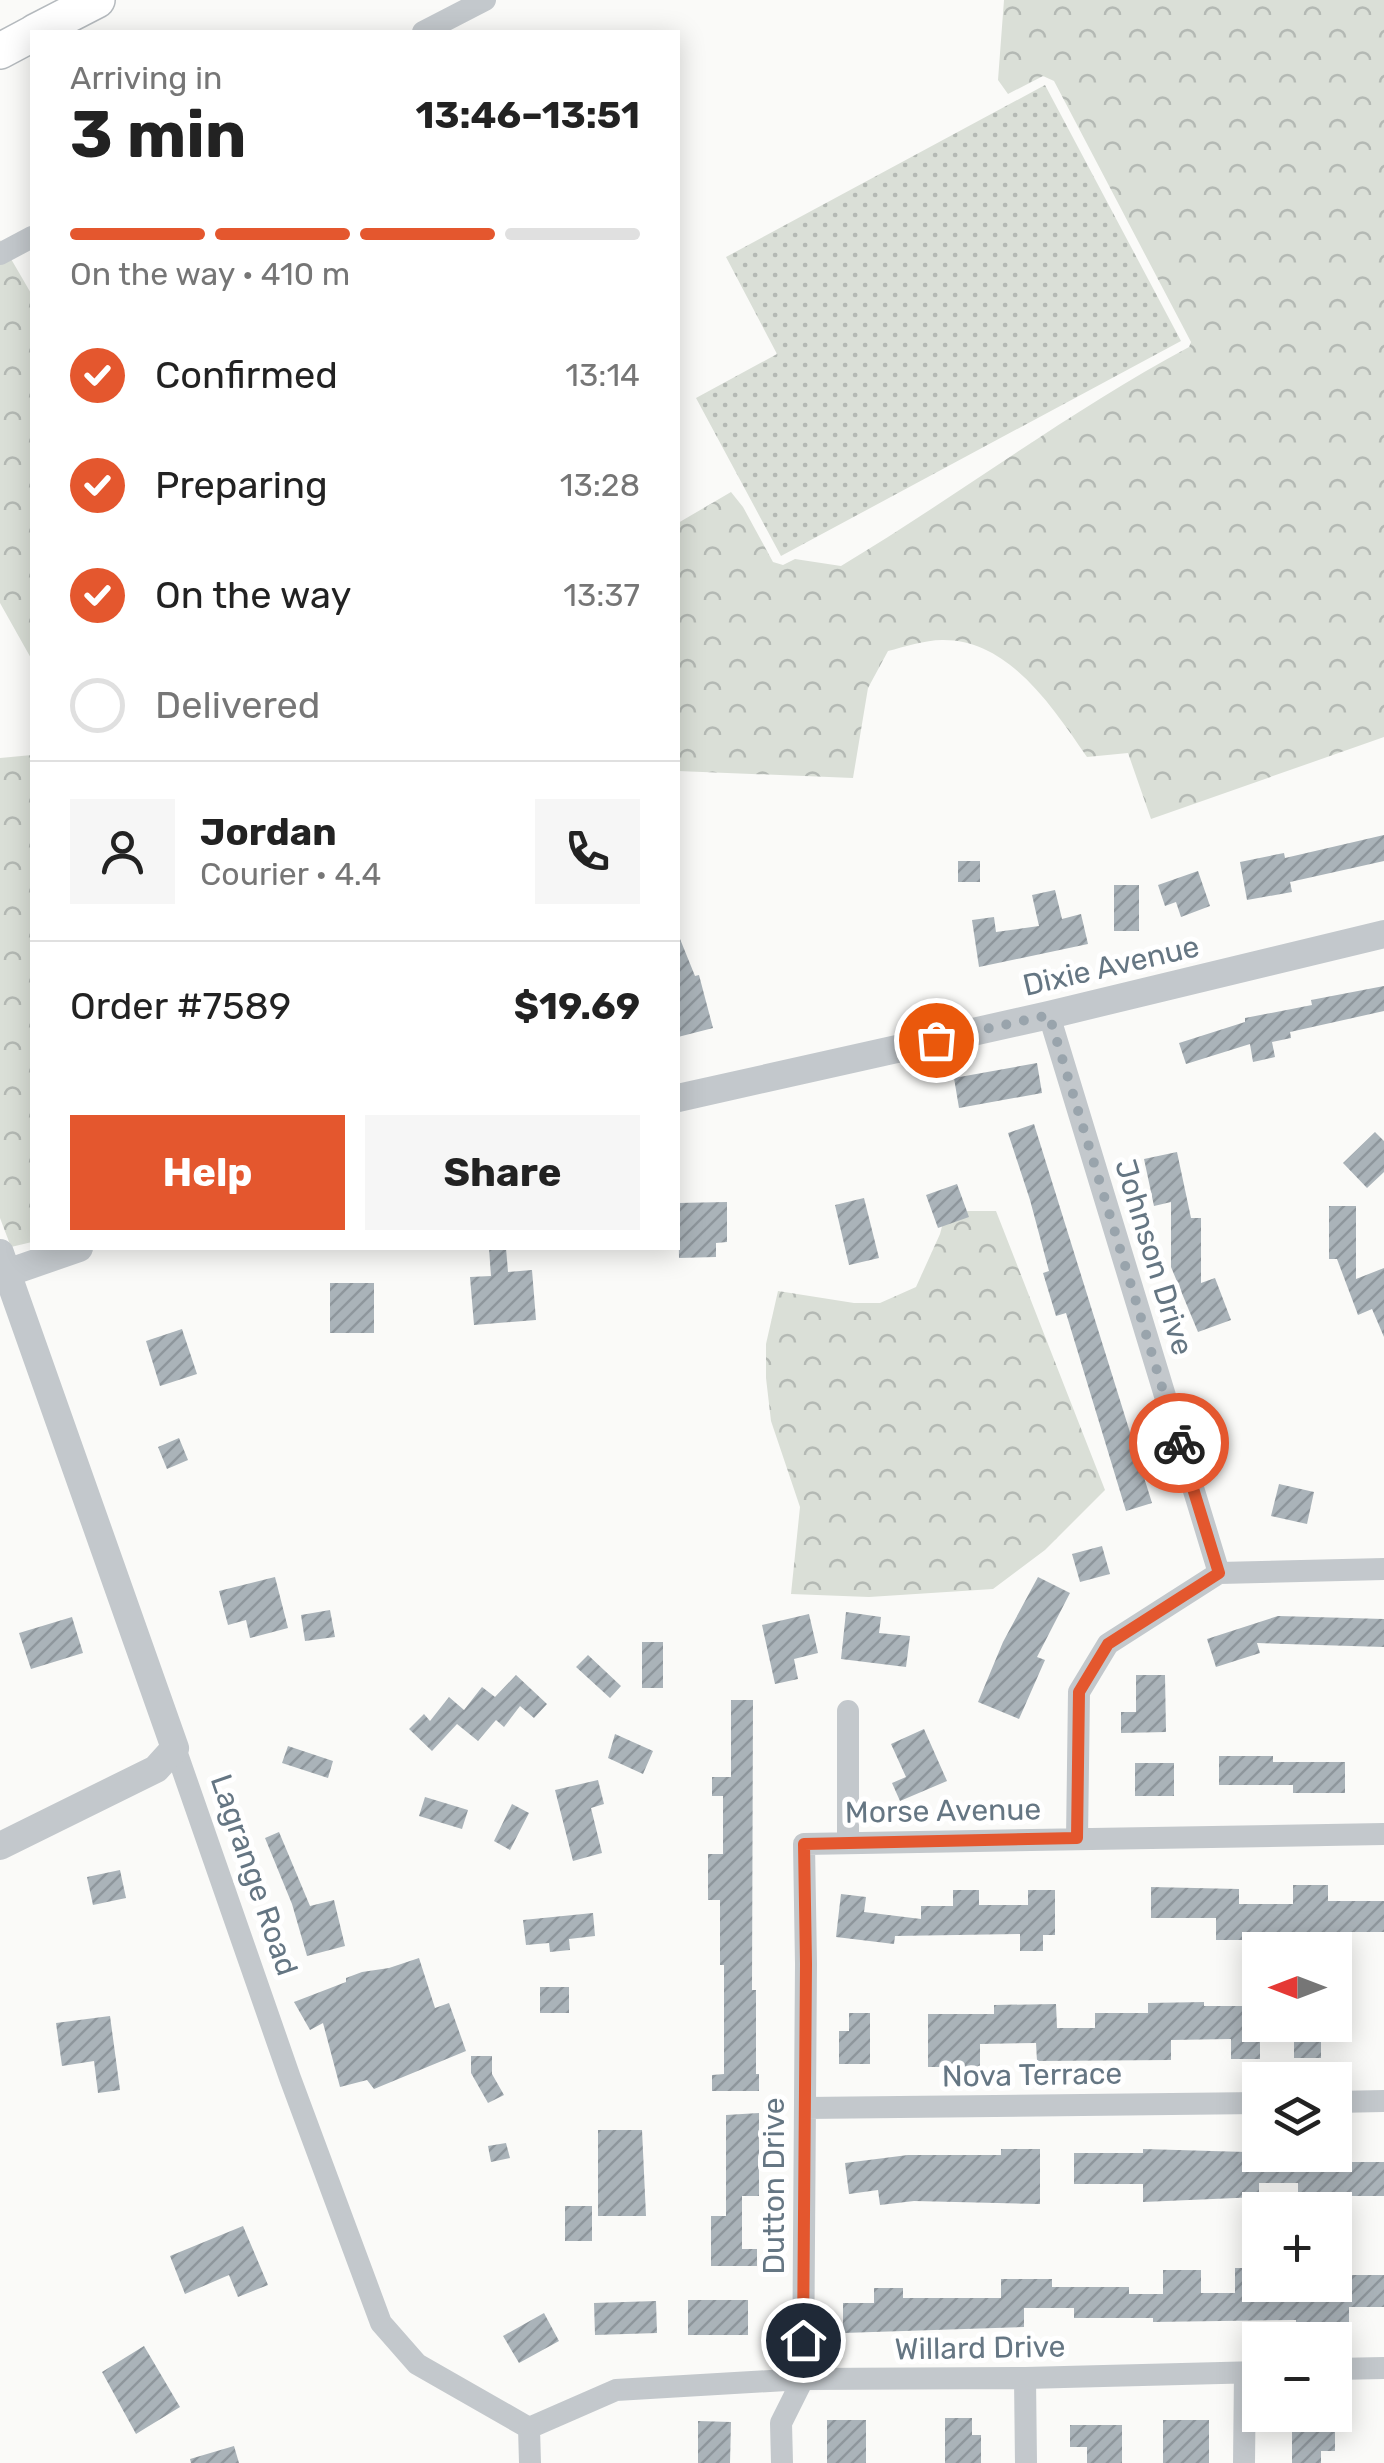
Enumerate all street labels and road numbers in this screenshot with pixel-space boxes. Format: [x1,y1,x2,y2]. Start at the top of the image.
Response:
street label: Dixie Avenue [1019,928,1203,1004]
street label: Johnson Drive [1107,1155,1201,1359]
street label: Lagrange Road [203,1770,305,1980]
street label: Morse Avenue [845,1791,1041,1831]
street label: Nova Terrace [941,2055,1123,2095]
street label: Dutton Drive [756,2097,792,2275]
street label: Willard Drive [894,2329,1066,2367]

